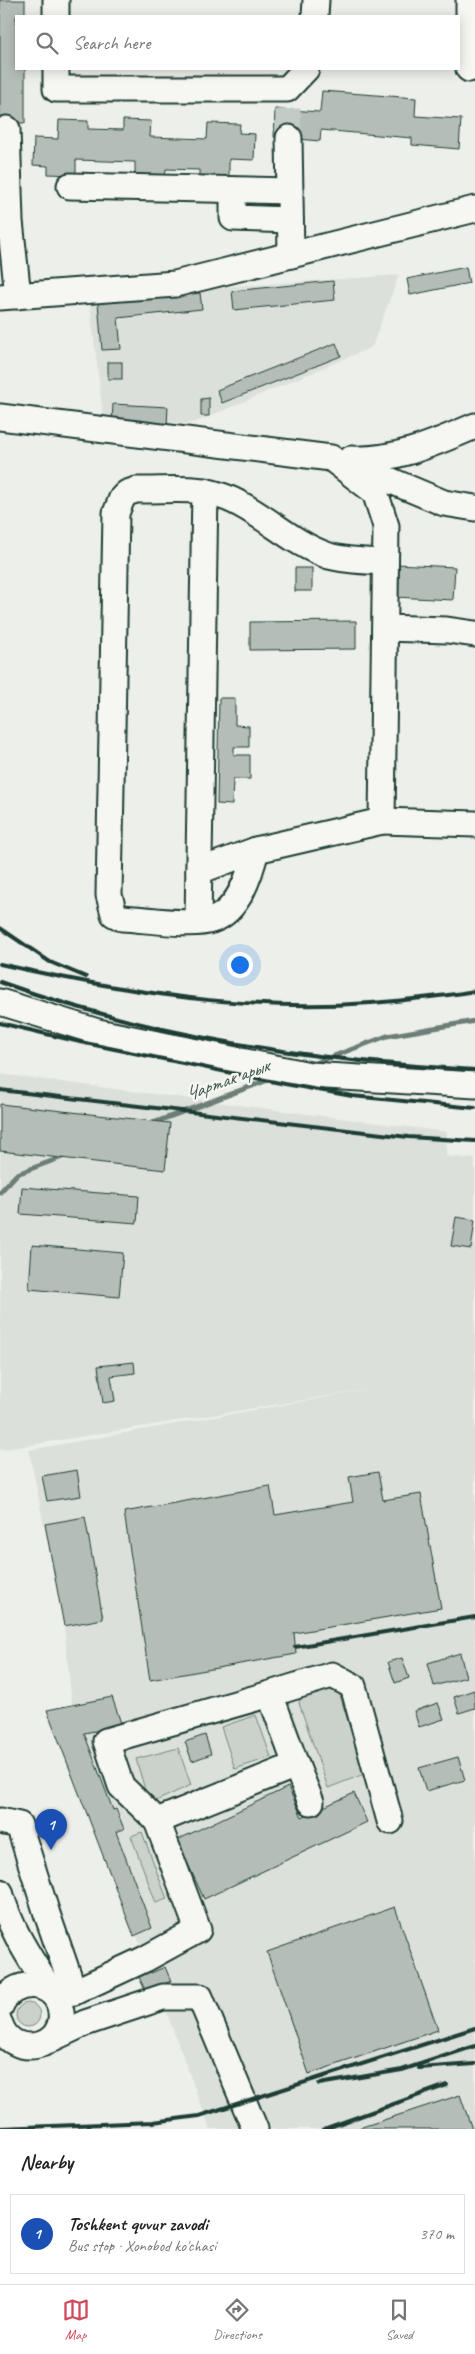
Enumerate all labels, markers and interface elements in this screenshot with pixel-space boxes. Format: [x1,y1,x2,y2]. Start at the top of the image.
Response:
search box [15,15,460,70]
icon: search [33,29,61,57]
text: Search here [73,31,150,55]
your location [227,952,253,978]
water label: Чартак арык [182,1052,276,1106]
pin: 1 [35,1809,67,1850]
text: Nearby [20,2149,73,2175]
text: Toshkent quvur zavodi [68,2212,208,2236]
text: 1 [33,2224,41,2244]
text: 370 m [420,2224,454,2244]
text: Bus stop · Xonobod ko'chasi [68,2236,216,2256]
tab: Map [62,2296,90,2343]
tab: Directions [213,2296,262,2343]
tab: Saved [385,2296,413,2343]

